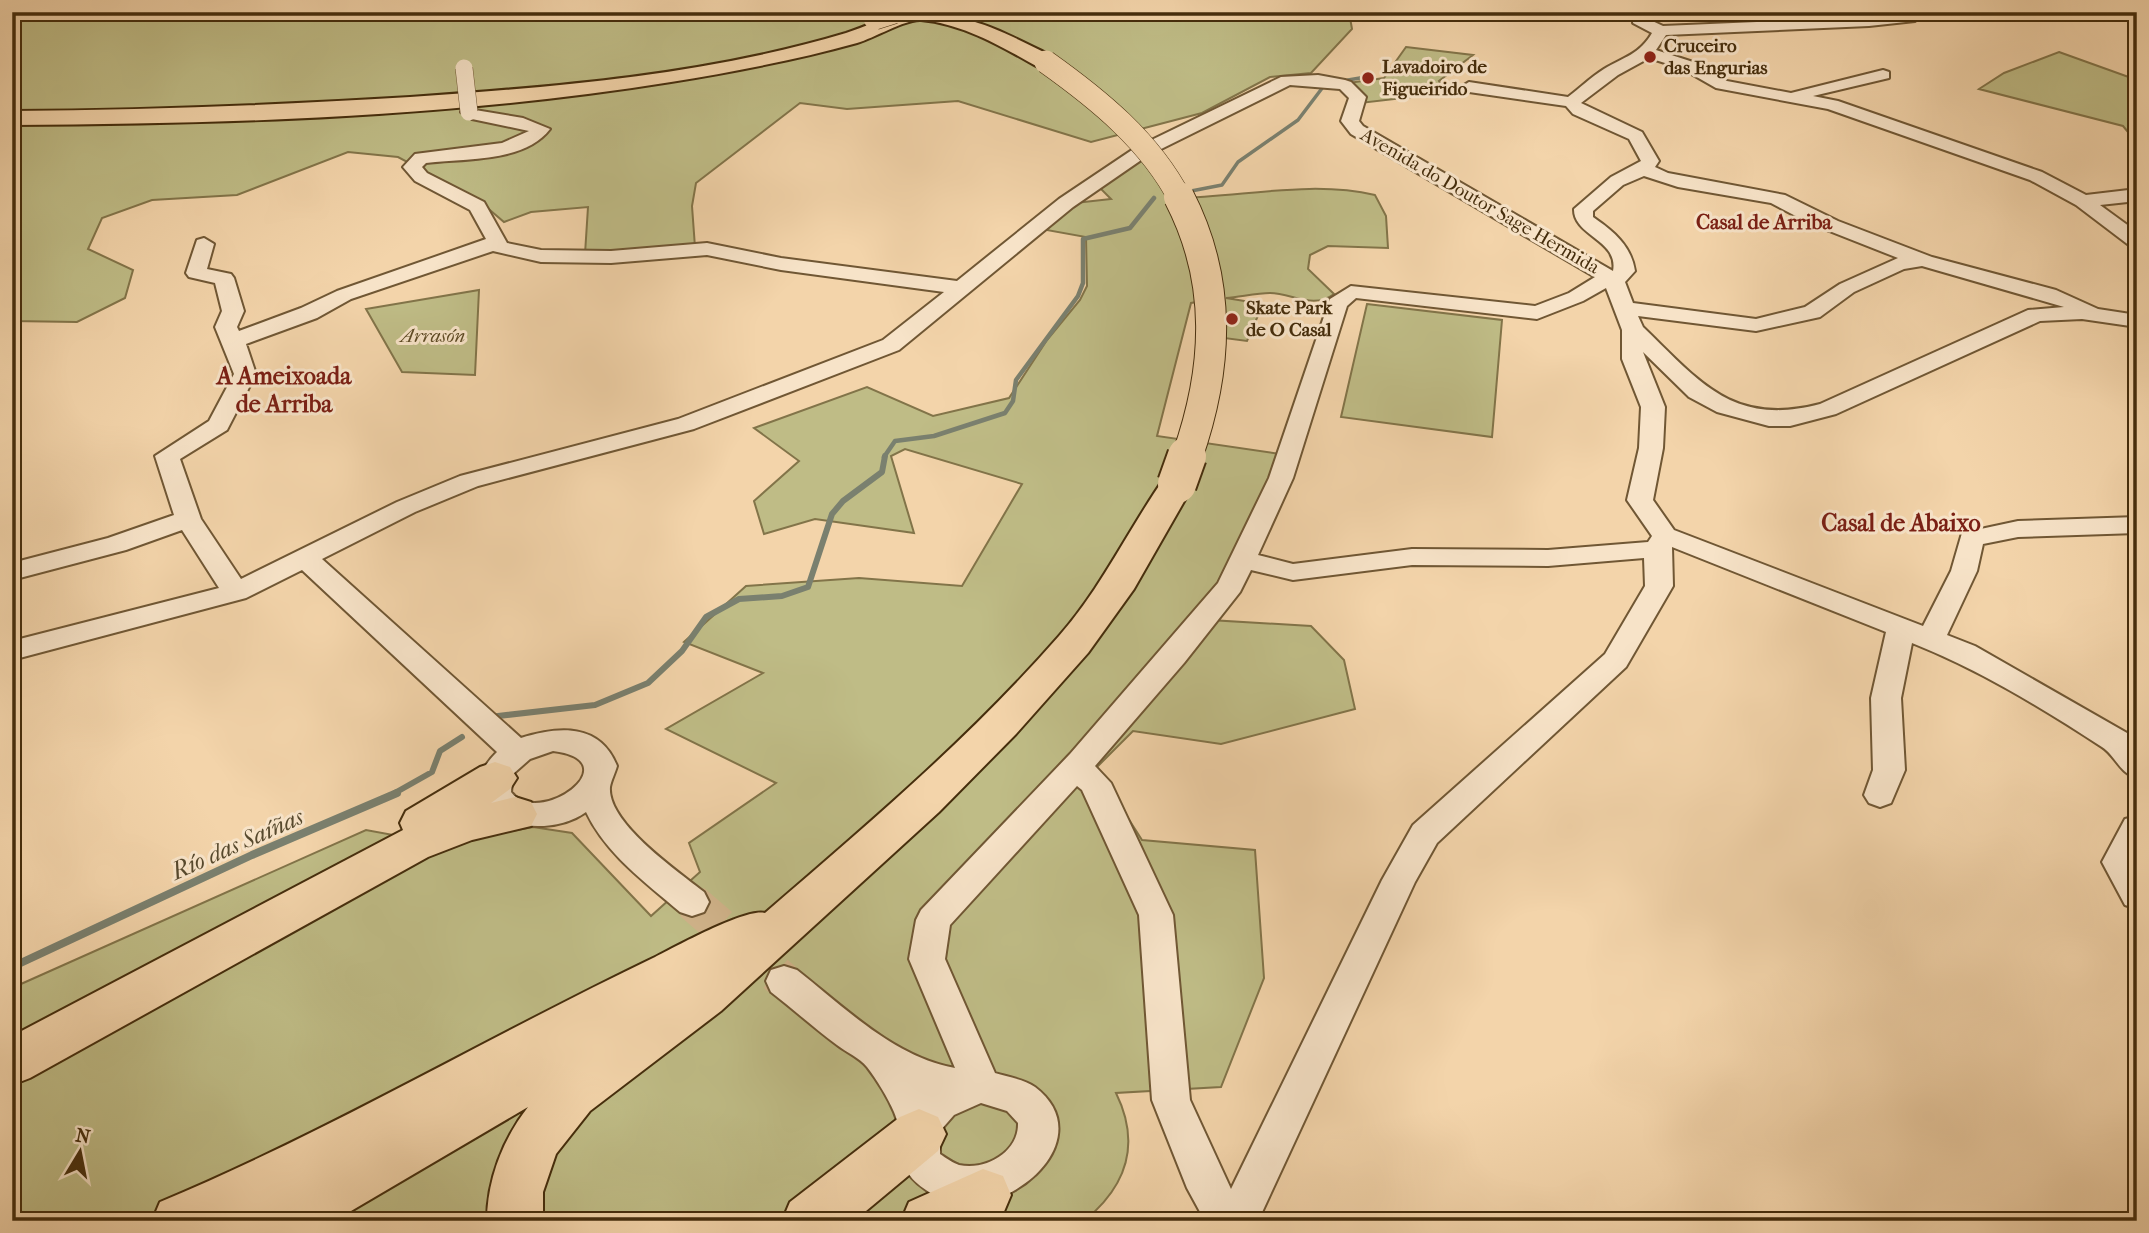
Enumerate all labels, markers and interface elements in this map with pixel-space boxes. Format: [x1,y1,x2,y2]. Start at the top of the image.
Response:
place label: Cruceiro das Engurias [1664,35,1768,79]
marker: Cruceiro das Engurias [1642,49,1658,65]
place label: Lavadoiro de Figueirido [1381,56,1488,100]
marker: Lavadoiro de Figueirido [1360,70,1376,86]
street label: Avenida do Doutor Sage Hermida [1356,123,1604,279]
district label: Casal de Arriba [1696,210,1833,234]
place label: Skate Park de O Casal [1246,297,1334,341]
marker: Skate Park de O Casal [1224,311,1240,327]
park label: Arrasón [399,325,465,347]
district label: A Ameixoada de Arriba [215,362,352,418]
district label: Casal de Abaixo [1821,509,1981,537]
water label: Río das Saíñas [165,802,308,886]
north arrow [46,1118,116,1188]
text: N [74,1124,92,1148]

